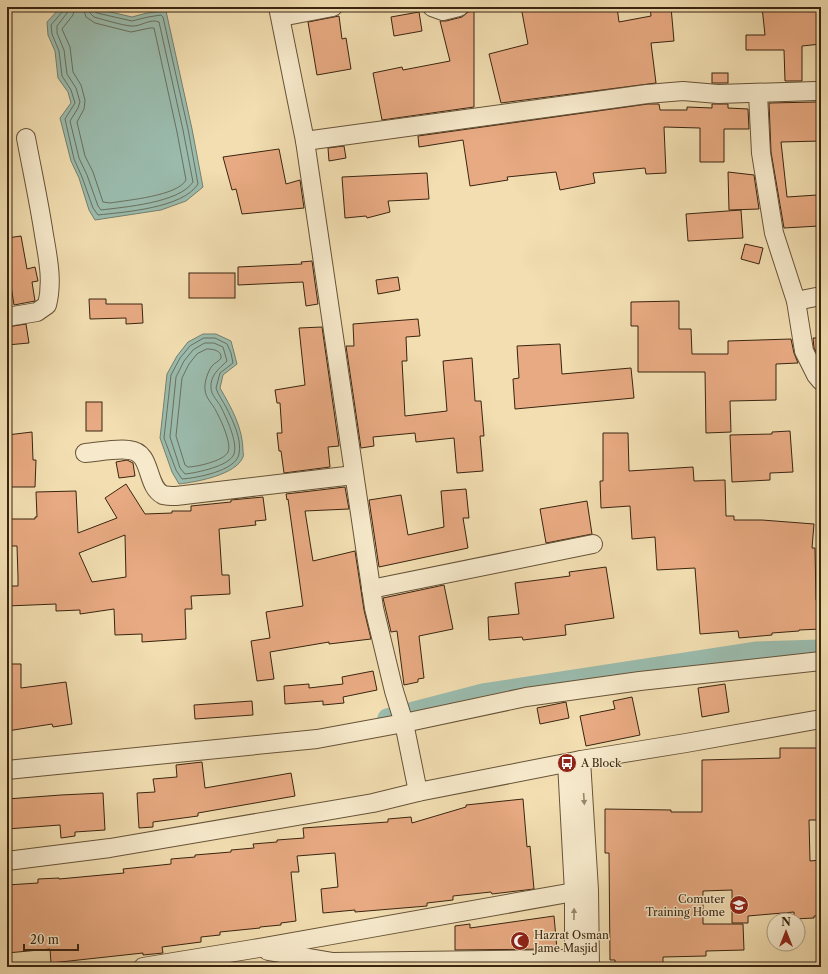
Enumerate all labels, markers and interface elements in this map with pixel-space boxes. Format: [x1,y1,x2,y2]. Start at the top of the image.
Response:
bus stop icon: A Block [556,752,578,774]
place label: A Block [580,756,622,770]
one-way arrow [580,793,587,805]
place label: Comuter Training Home [646,892,725,919]
school or university icon: Comuter Training Home [728,894,750,916]
one-way arrow [571,907,577,920]
north arrow [766,912,806,952]
text: N [781,915,791,929]
scale bar [24,926,78,952]
place label: Hazrat Osman Jame Masjid [532,928,609,955]
mosque icon: Hazrat Osman Jame Masjid [509,930,531,952]
text: 20 m [30,932,59,947]

